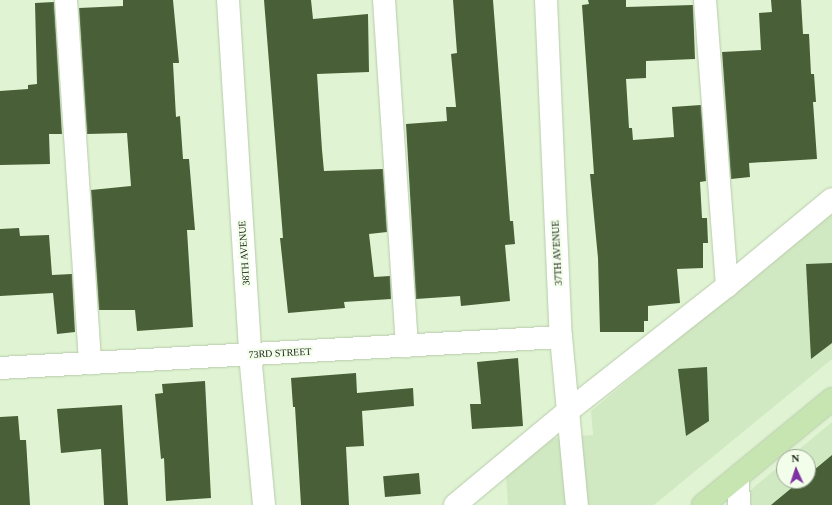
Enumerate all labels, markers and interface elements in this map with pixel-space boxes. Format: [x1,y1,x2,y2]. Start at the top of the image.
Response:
street label: 38TH AVENUE [236,220,252,286]
street label: 37TH AVENUE [549,220,565,286]
street label: 73RD STREET [248,345,312,361]
north arrow [776,449,816,489]
text: N [791,452,800,464]

